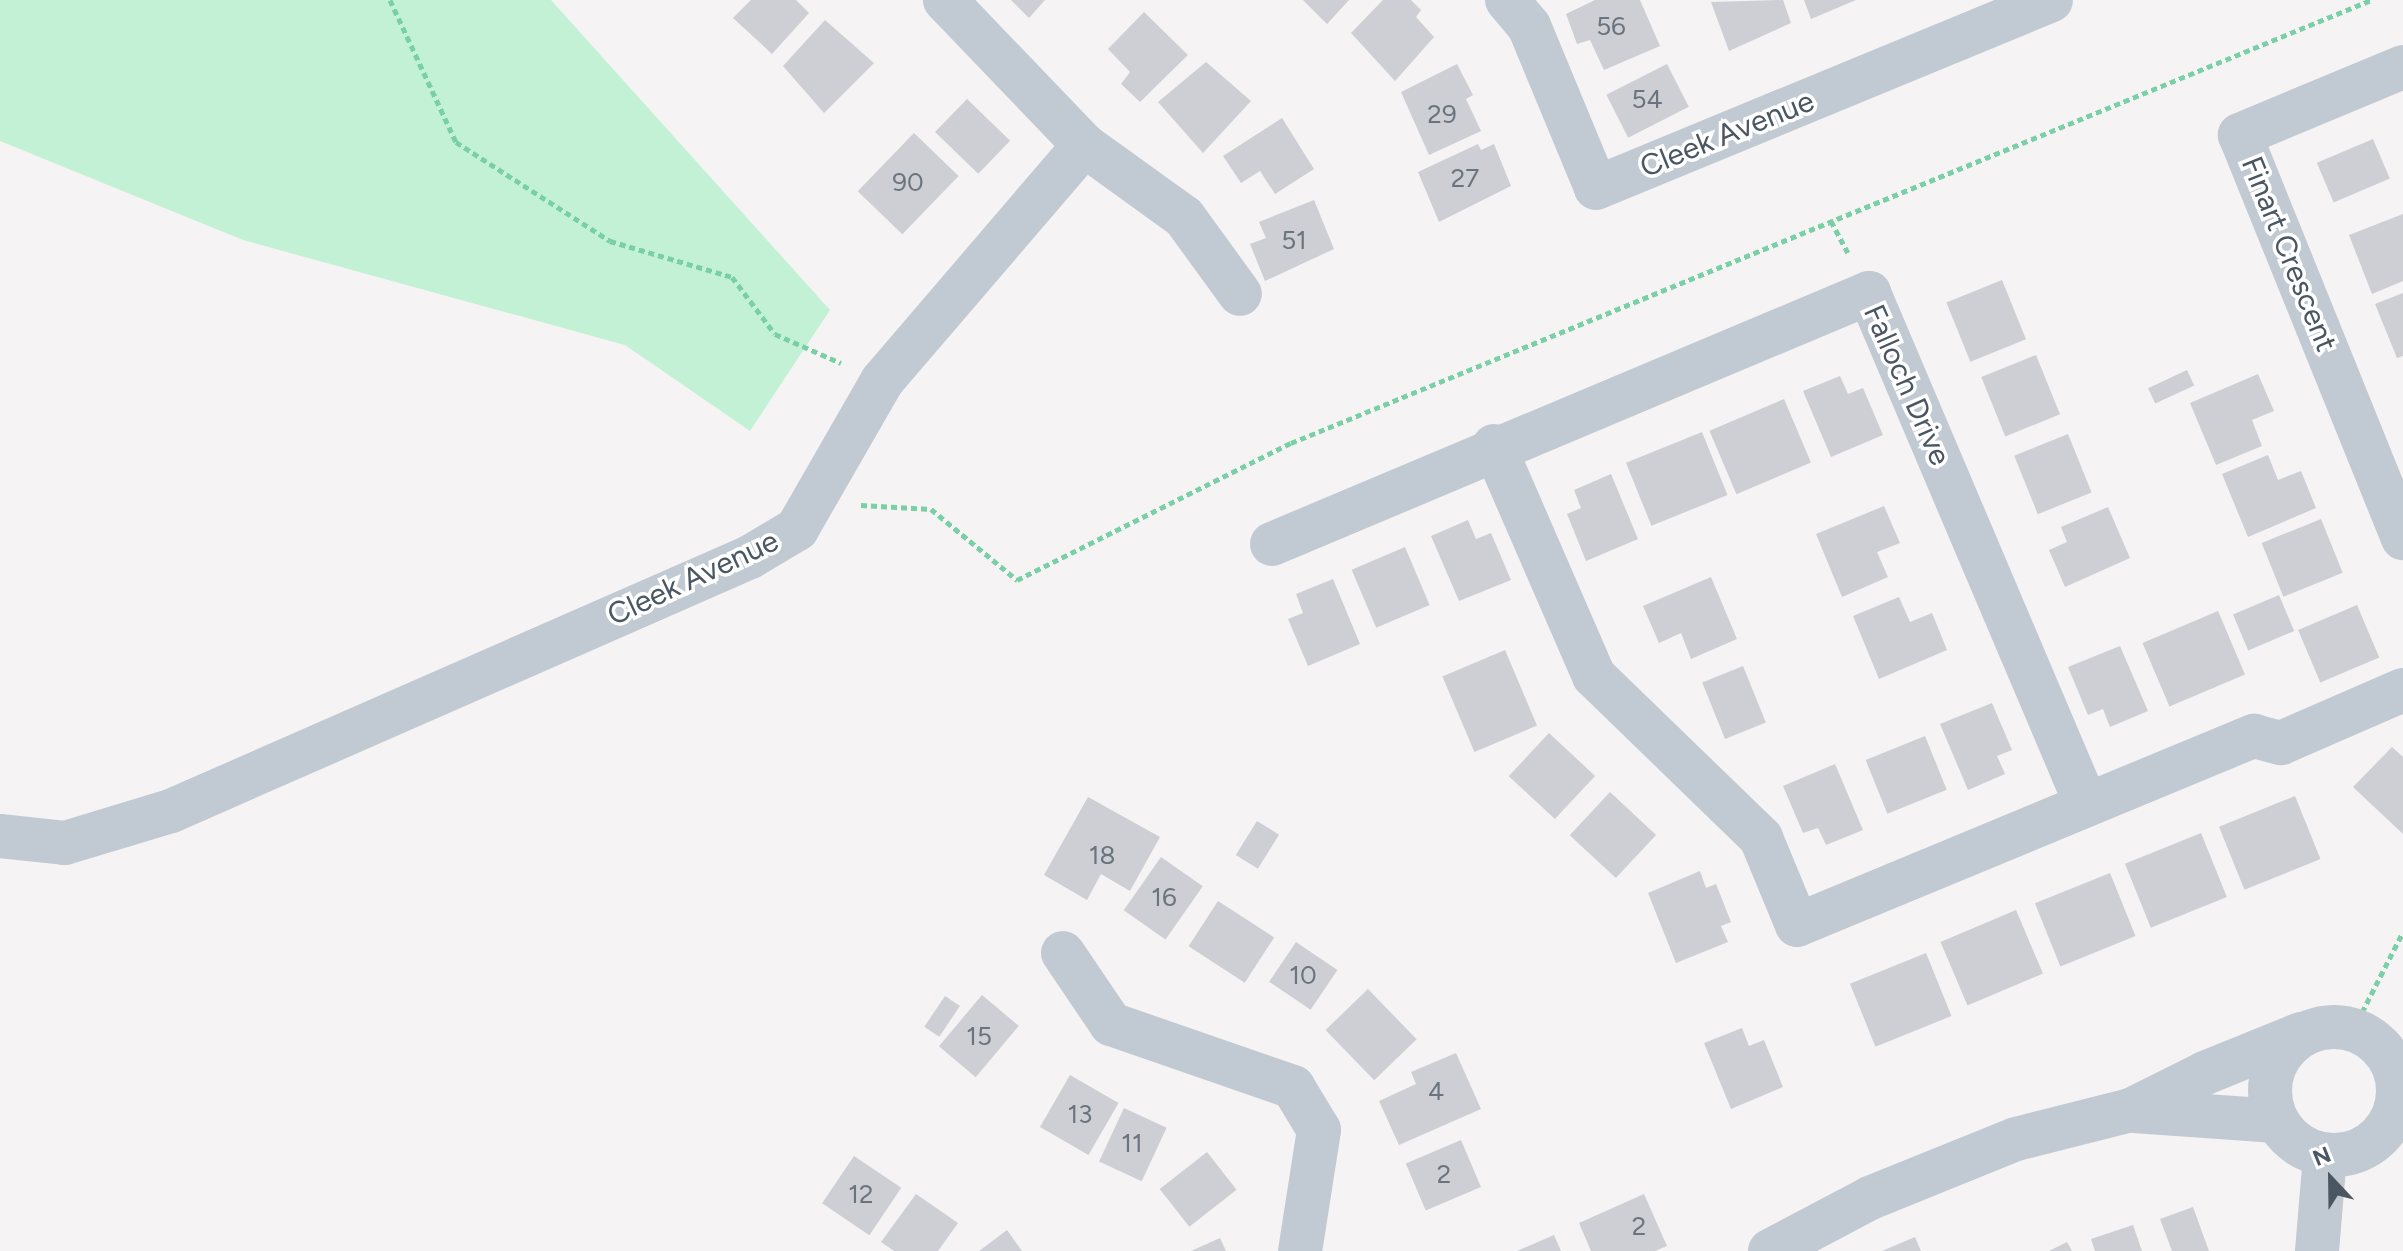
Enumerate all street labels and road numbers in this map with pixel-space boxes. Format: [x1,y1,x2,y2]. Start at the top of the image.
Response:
street label: Cleek Avenue [1635,83,1819,185]
street label: Finart Crescent [2234,151,2344,357]
street label: Falloch Drive [1856,299,1958,471]
street label: Cleek Avenue [602,523,784,633]

